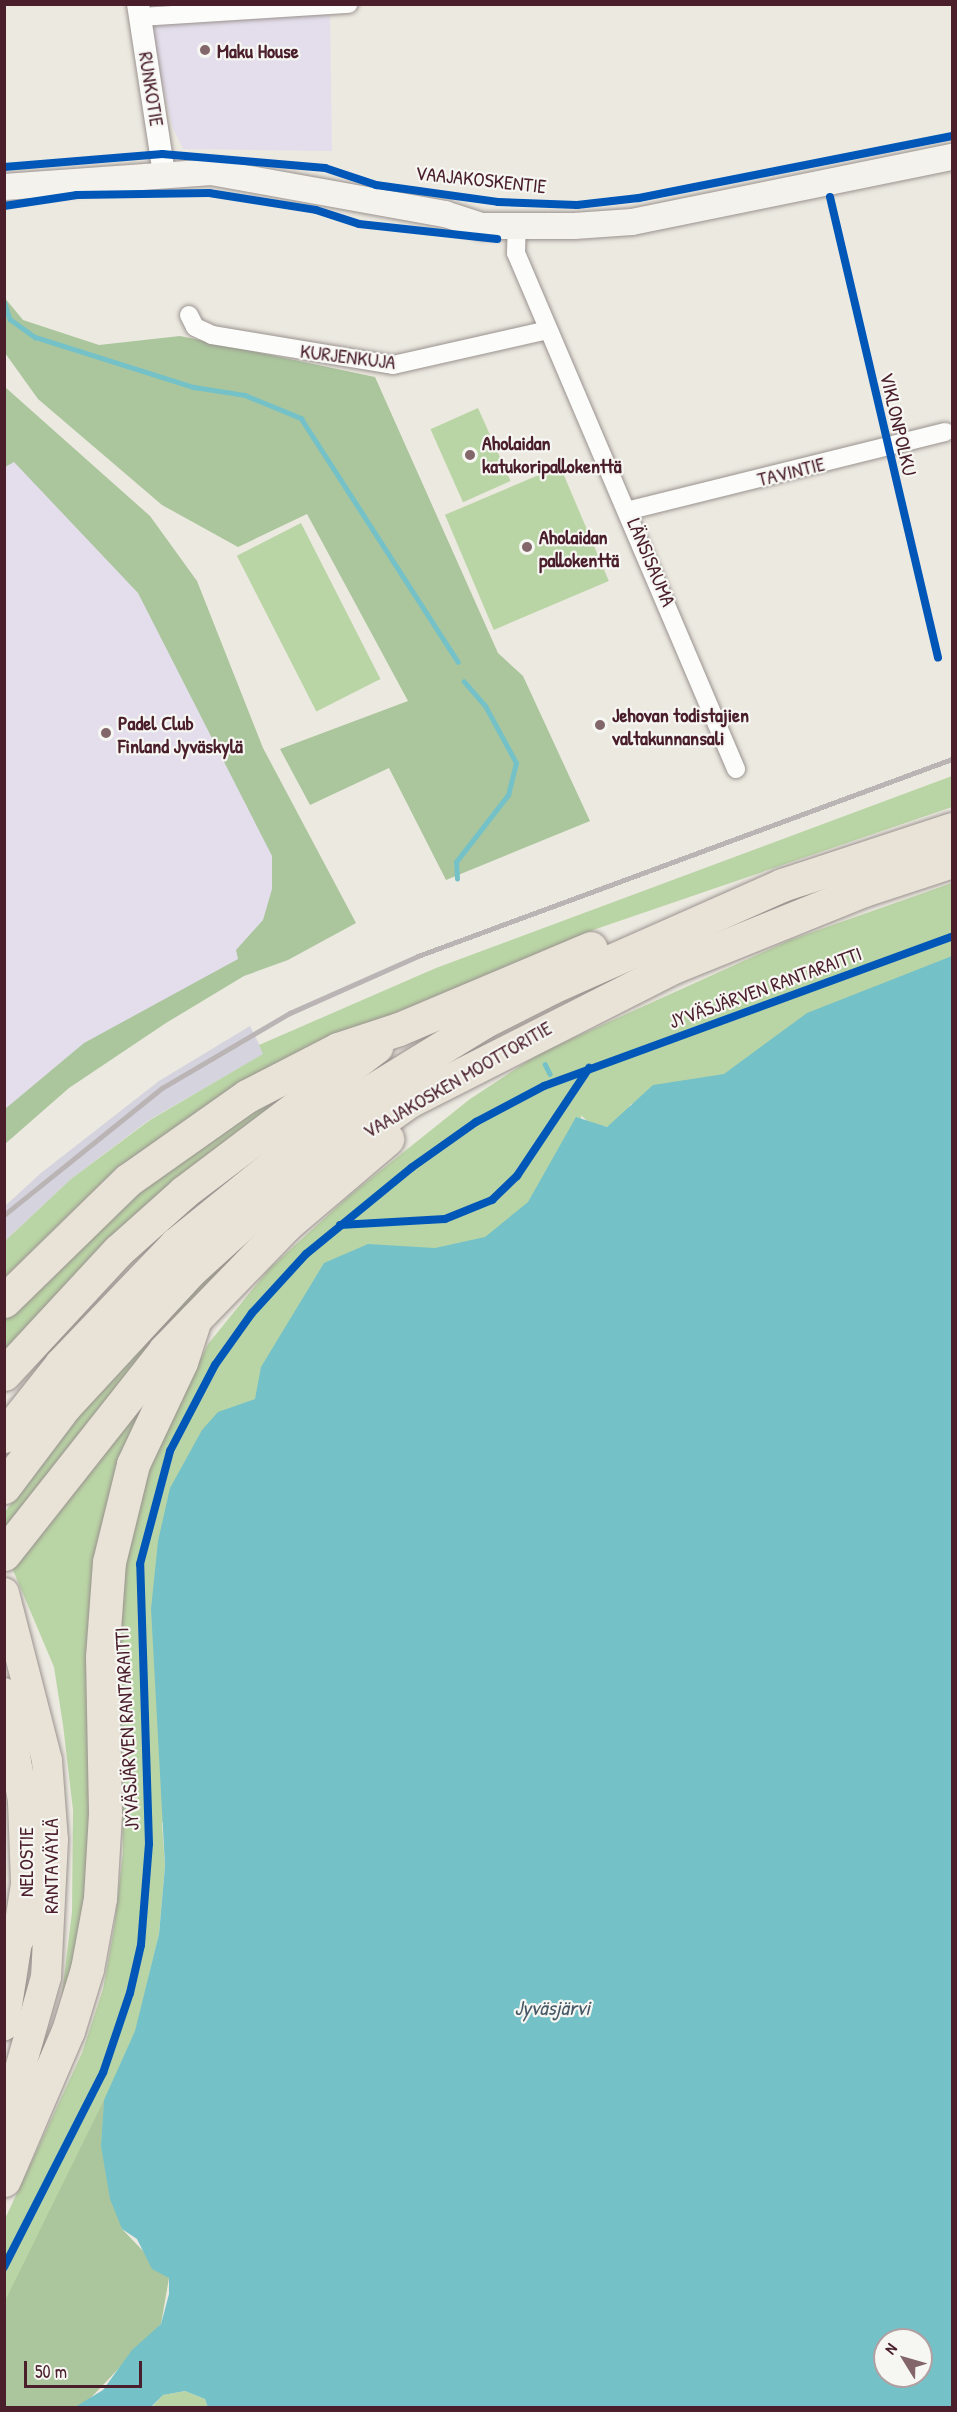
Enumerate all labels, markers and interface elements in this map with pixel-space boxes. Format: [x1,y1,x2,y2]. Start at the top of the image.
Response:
place label: Maku House [217,38,299,62]
marker: Maku House [198,43,212,57]
street label: RUNKOTIE [134,50,170,128]
street label: VAAJAKOSKENTIE [414,160,548,198]
street label: KURJENKUJA [299,338,397,374]
street label: VIKLONPOLKU [875,370,923,478]
place label: Aholaidan katukoripallokenttä [482,431,622,478]
marker: Aholaidan katukoripallokenttä [463,448,477,462]
street label: TAVINTIE [755,451,827,491]
street label: LÄNSISAUMA [623,514,681,610]
place label: Aholaidan pallokenttä [539,524,619,571]
marker: Aholaidan pallokenttä [520,540,534,554]
place label: Jehovan todistajien valtakunnansali [612,702,749,749]
place label: Padel Club Finland Jyväskylä [118,710,243,757]
marker: Jehovan todistajien valtakunnansali [593,718,607,732]
marker: Padel Club Finland Jyväskylä [99,726,113,740]
street label: JYVÄSJÄRVEN RANTARAITTI [665,941,865,1033]
street label: VAAJAKOSKEN MOOTTORITIE [358,1015,556,1143]
street label: JYVÄSJÄRVEN RANTARAITTI [109,1627,143,1831]
street label: RANTAVÄYLÄ [38,1818,62,1914]
street label: NELOSTIE [13,1827,37,1897]
water label: Jyväsjärvi [514,1995,590,2021]
north arrow [873,2328,933,2388]
text: N [879,2338,902,2358]
scale bar [27,2349,146,2387]
text: 50 m [35,2359,67,2384]

